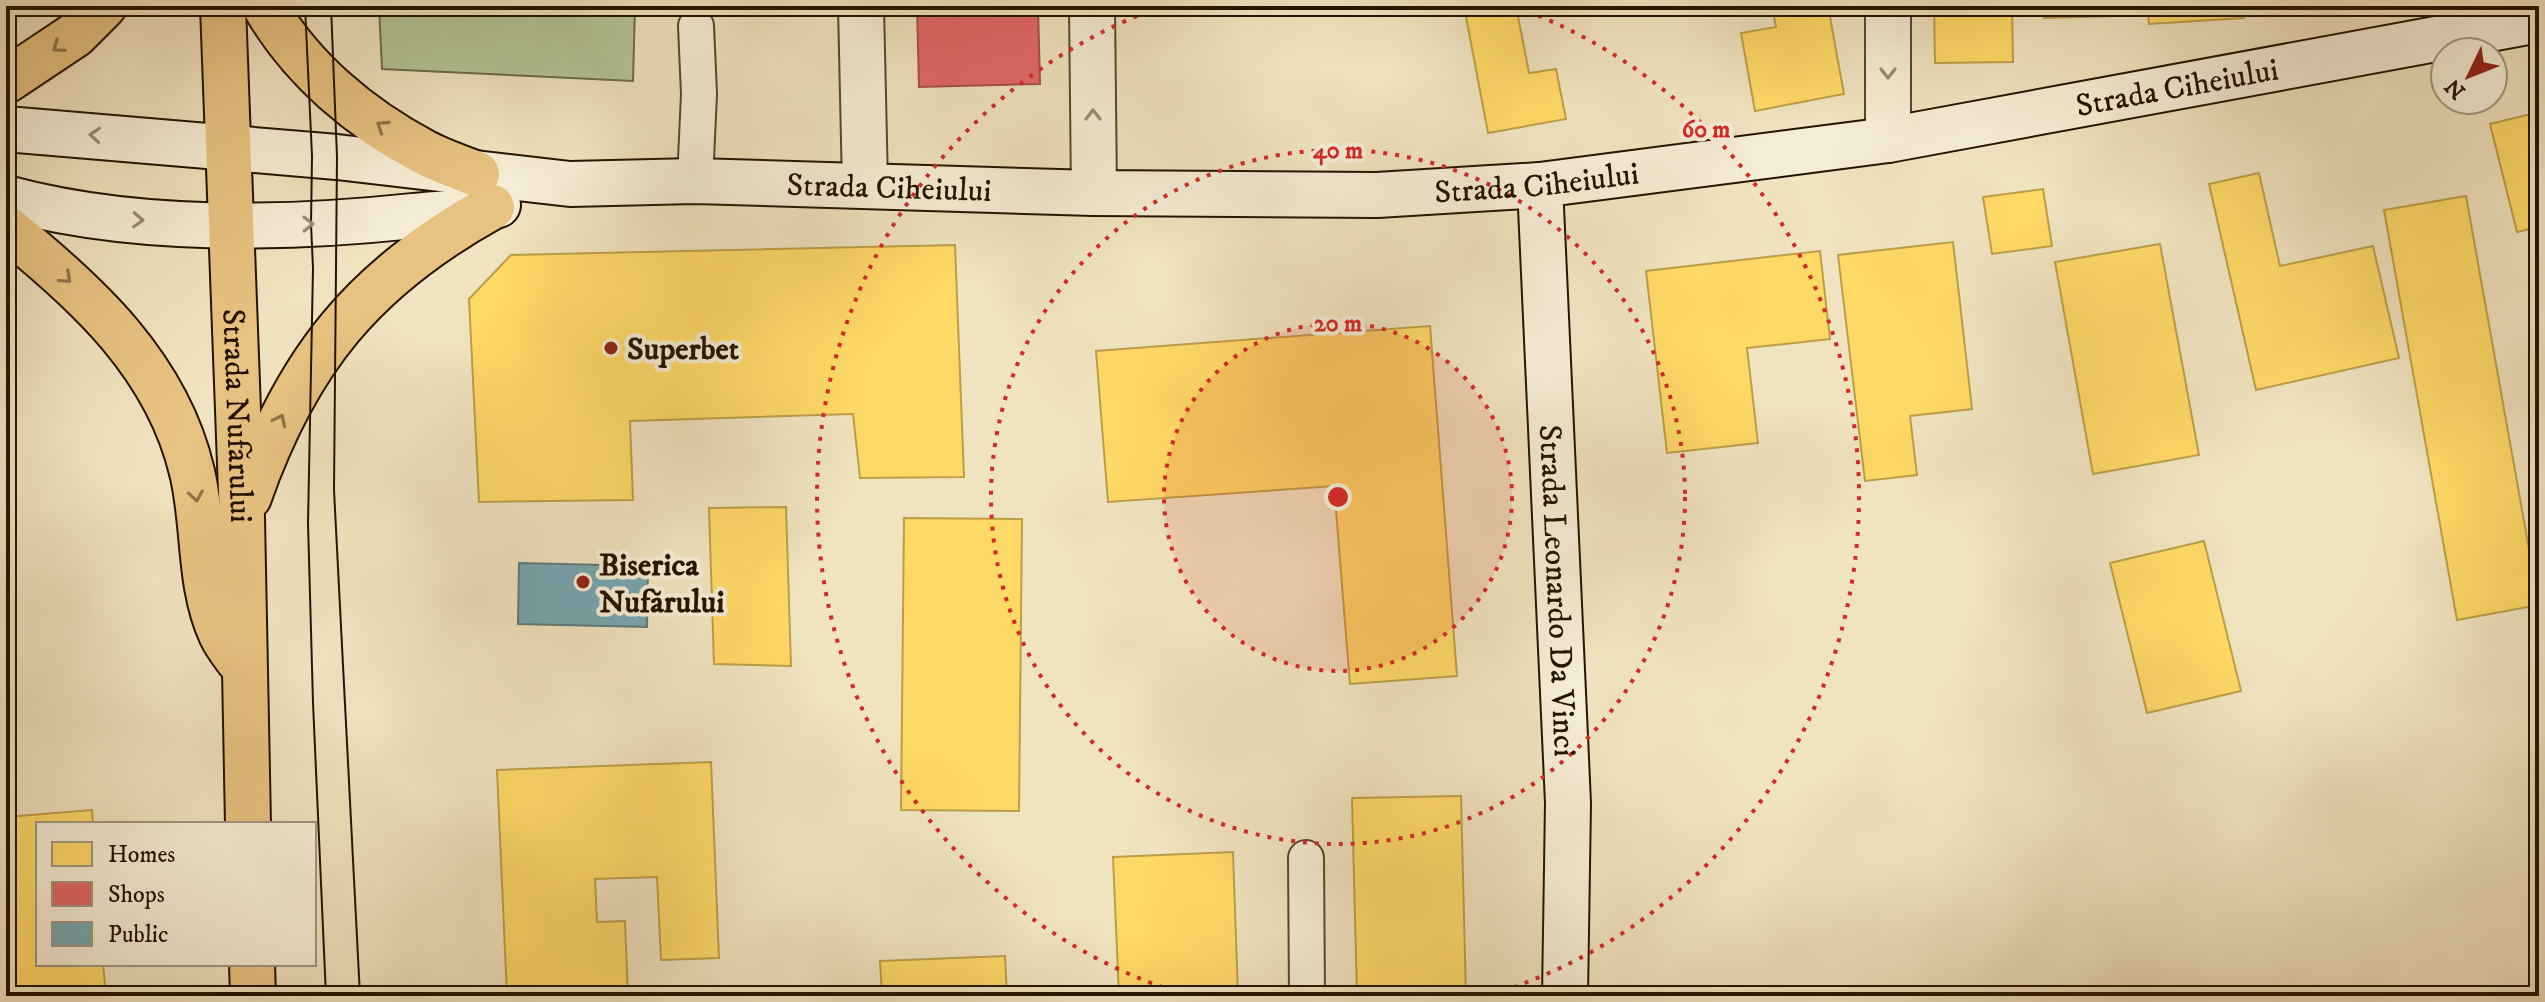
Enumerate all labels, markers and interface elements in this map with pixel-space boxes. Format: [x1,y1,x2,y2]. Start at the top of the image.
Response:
north arrow [2429,36,2509,116]
one-way arrow [52,37,66,52]
street label: Strada Ciheiului [2073,50,2282,127]
one-way arrow [1879,67,1897,80]
text: N [2439,73,2472,104]
one-way arrow [1084,108,1102,121]
text: 60 m [1682,115,1730,145]
one-way arrow [377,121,391,136]
one-way arrow [88,127,101,144]
text: 40 m [1313,136,1363,166]
street label: Strada Ciheiului [1433,154,1641,213]
street label: Strada Ciheiului [786,166,992,212]
one-way arrow [132,211,145,228]
one-way arrow [302,215,315,232]
one-way arrow [56,268,71,283]
street label: Strada Nufărului [212,308,260,523]
text: 20 m [1314,309,1362,339]
place label: Superbet [627,330,740,370]
marker: Superbet [602,339,620,357]
one-way arrow [271,413,287,428]
street label: Strada Leonardo Da Vinci [1529,424,1584,758]
centre of rings [1324,483,1352,511]
one-way arrow [187,489,204,503]
place label: Biserica Nufărului [599,546,724,623]
marker: Biserica Nufărului [574,573,592,591]
legend [36,822,316,966]
text: Homes [108,840,175,870]
text: Shops [108,880,165,910]
text: Public [108,920,168,950]

